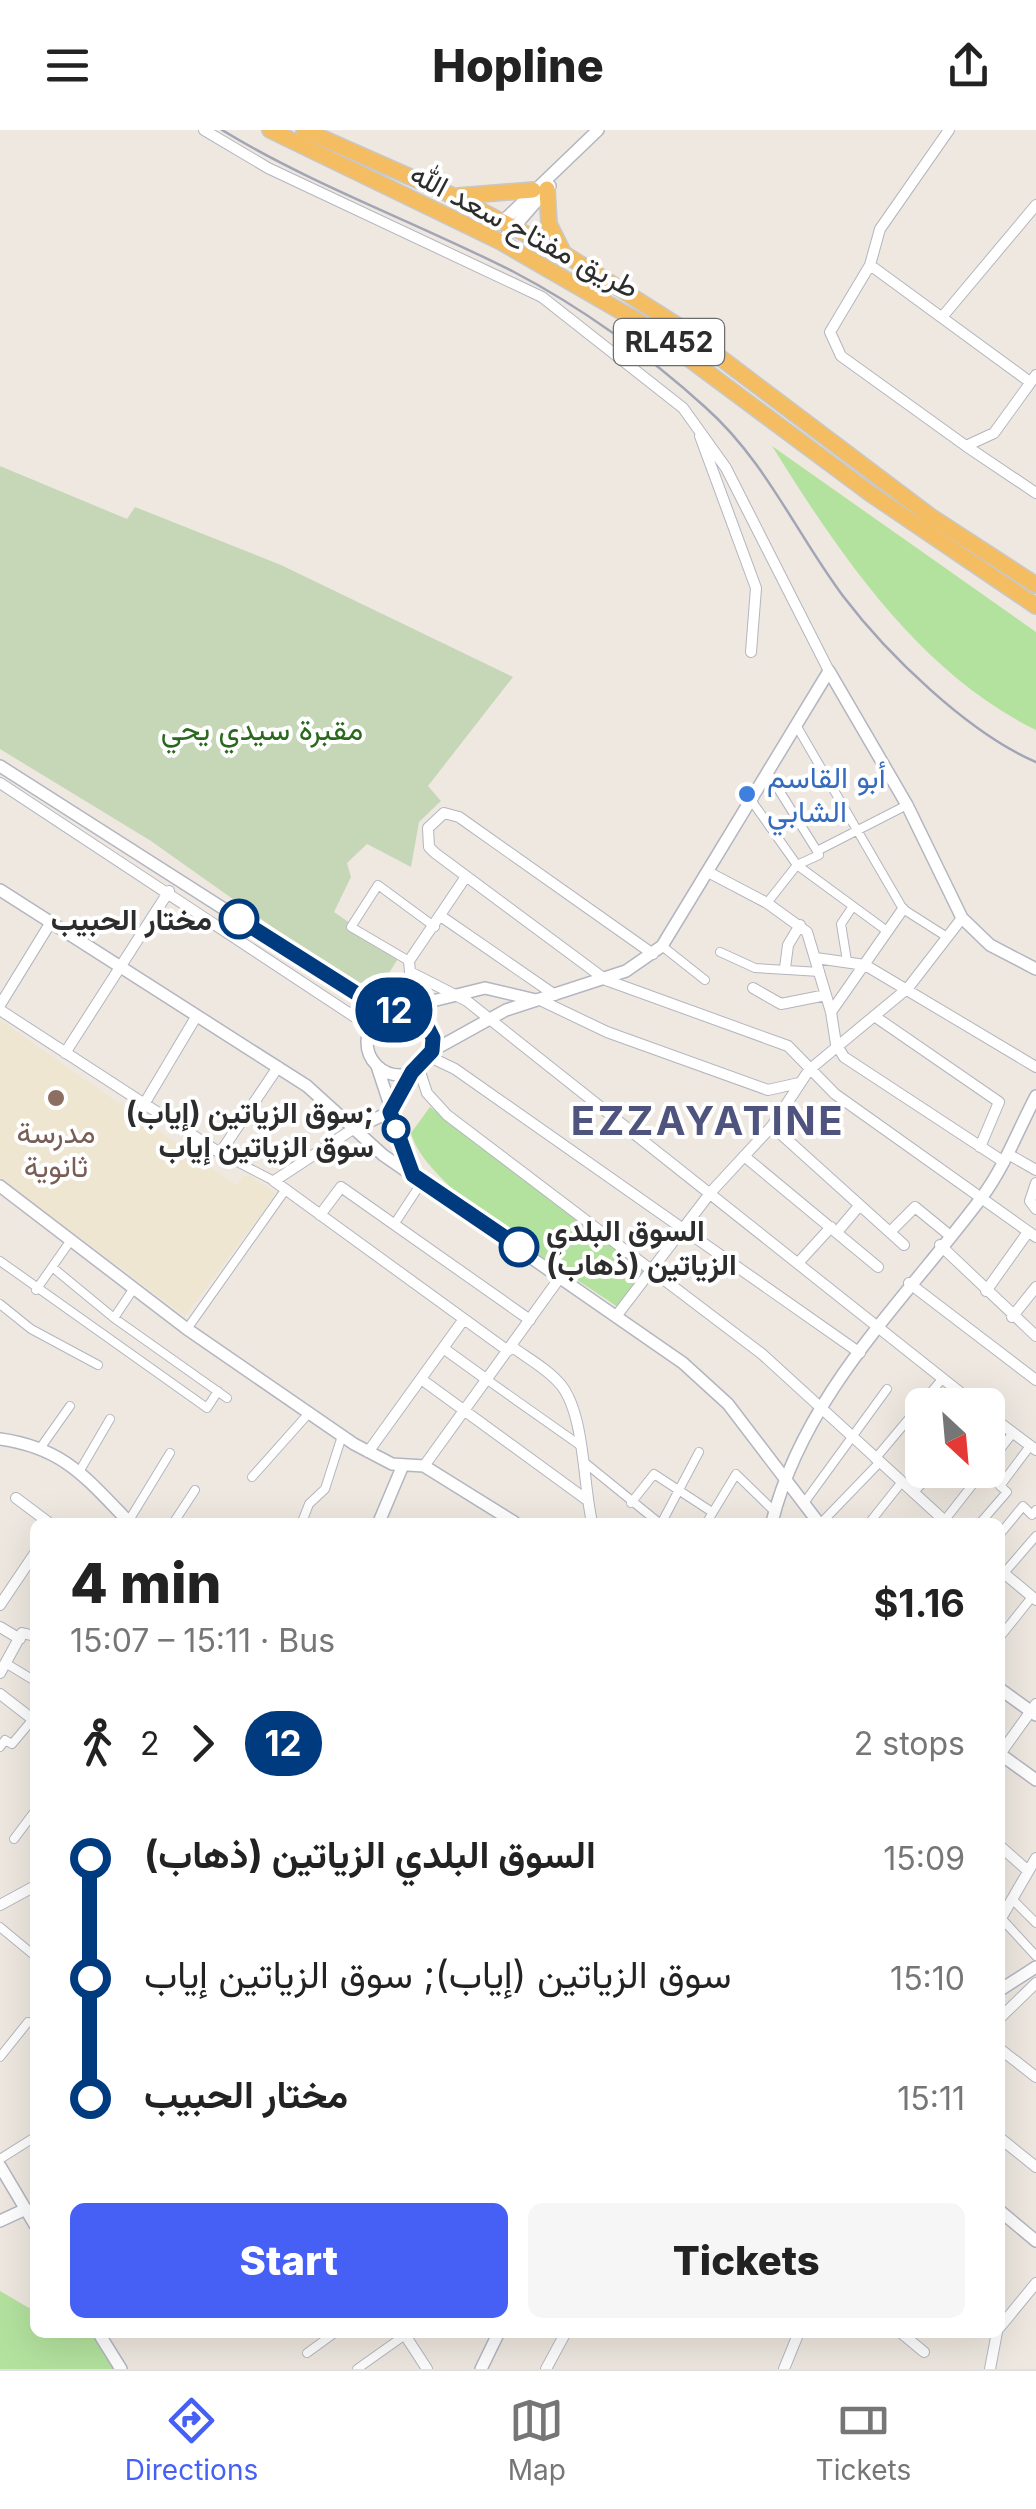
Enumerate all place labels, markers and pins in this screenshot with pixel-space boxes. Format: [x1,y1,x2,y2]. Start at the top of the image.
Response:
place label: أبو القاسم الشابي [767,759,886,836]
marker: أبو القاسم الشابي [736,783,758,805]
marker: مختار الحبيب [220,900,258,938]
place label: مختار الحبيب [51,901,212,938]
marker: مدرسة ثانوية [45,1087,67,1109]
place label: سوق الزياتين (إياب); سوق الزياتين إياب [126,1094,374,1166]
place label: مدرسة ثانوية [16,1114,96,1185]
marker: سوق الزياتين (إياب); سوق الزياتين إياب [383,1116,409,1142]
place label: السوق البلدي الزياتين (ذهاب) [546,1212,737,1283]
marker: السوق البلدي الزياتين (ذهاب) [500,1228,538,1266]

